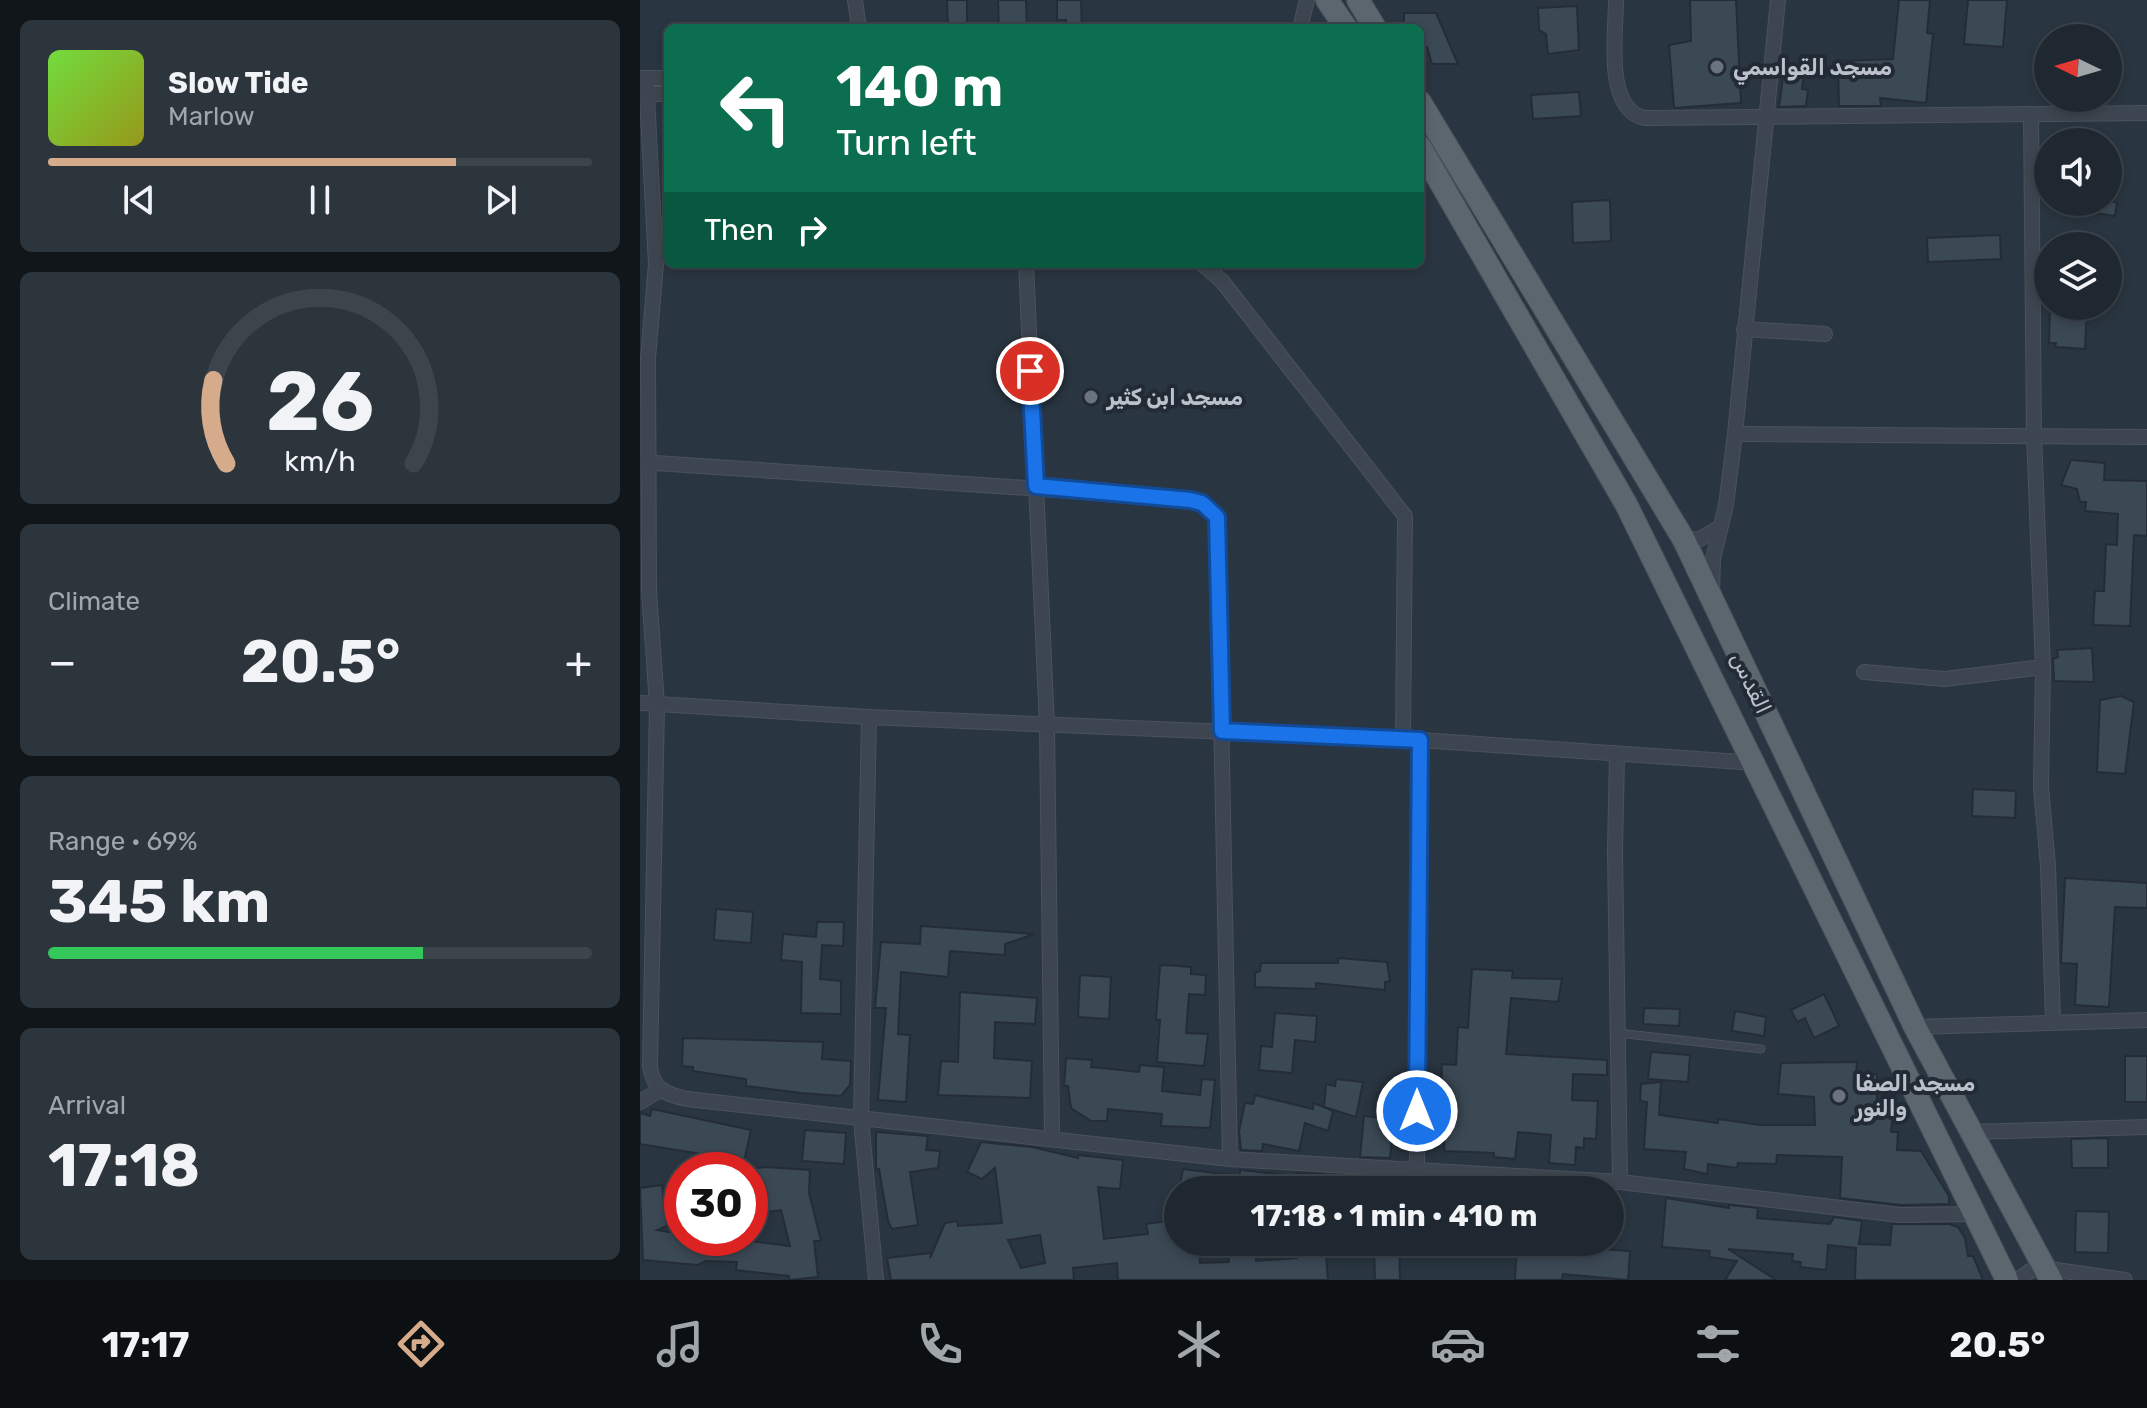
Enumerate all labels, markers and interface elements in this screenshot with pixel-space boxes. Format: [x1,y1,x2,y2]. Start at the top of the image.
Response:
north arrow [2034,24,2122,112]
map controls [2034,24,2122,320]
text: 140 m [836,54,1003,120]
place label: مسجد القواسمي [1733,54,1892,85]
icon: left [704,56,808,160]
marker: مسجد القواسمي [1708,58,1726,76]
text: Slow Tide [168,65,308,101]
text: Marlow [168,101,255,132]
text: Turn left [836,121,977,164]
button: sound [2034,128,2122,216]
icon: previous [117,178,161,222]
icon: pause [298,178,342,222]
icon: next [479,178,523,222]
icon: right [790,208,834,252]
text: Then [704,212,774,248]
button: layers [2034,232,2122,320]
pin [996,337,1064,405]
icon: arrive [1008,349,1052,393]
text: 26 [266,352,374,451]
place label: مسجد ابن كثير [1105,384,1243,411]
marker: مسجد ابن كثير [1082,388,1100,406]
text: km/h [284,444,356,478]
text: Climate [48,586,140,617]
text: 20.5° [241,626,401,697]
text: − [48,636,77,688]
text: + [565,636,592,688]
street label: القدس [1725,648,1777,718]
text: Range · 69% [48,826,197,857]
text: 345 km [48,866,270,937]
position arrow [1375,1069,1459,1153]
place label: مسجد الصفا والنور [1853,1070,1975,1122]
marker: مسجد الصفا والنور [1830,1087,1848,1105]
text: Arrival [48,1090,126,1121]
text: 17:18 [48,1130,200,1201]
speed limit sign: 30 [664,1152,768,1256]
text: 17:18 · 1 min · 410 m [1250,1198,1538,1234]
icon: directions [393,1316,449,1372]
icon: music [652,1316,708,1372]
icon: phone [912,1316,968,1372]
icon: climate [1171,1316,1227,1372]
icon: car [1430,1316,1486,1372]
icon: filters [1690,1316,1746,1372]
text: 17:17 [102,1323,189,1366]
text: 20.5° [1949,1323,2045,1366]

